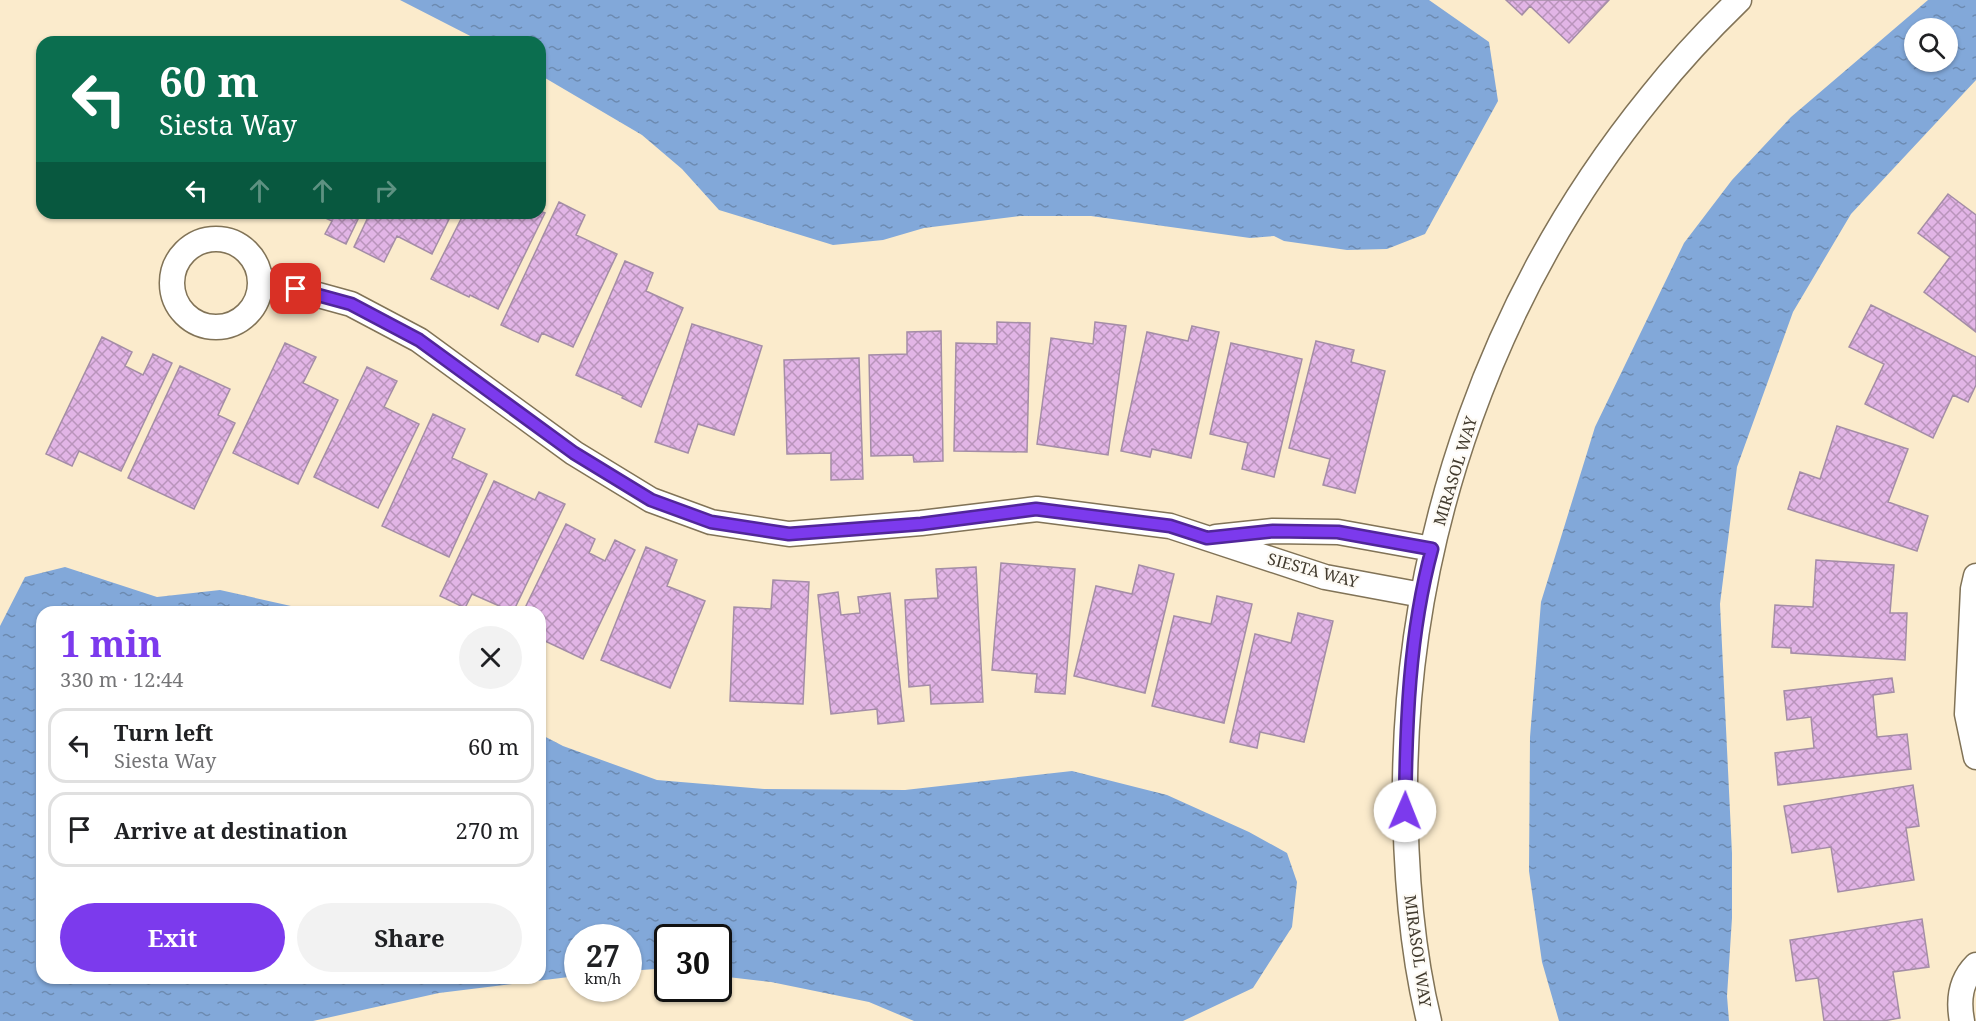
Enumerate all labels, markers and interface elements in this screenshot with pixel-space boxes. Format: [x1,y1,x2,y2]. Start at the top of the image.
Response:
map controls [1904,18,1958,72]
button: search [1904,18,1958,72]
text: 60 m [159,52,259,109]
icon: left [60,60,138,138]
text: Siesta Way [159,106,297,143]
icon: left [180,174,213,207]
icon: ahead [243,174,276,207]
icon: ahead [306,174,339,207]
icon: right [369,174,402,207]
pin [270,263,321,314]
icon: arrive [279,272,312,305]
street label: MIRASOL WAY [1428,413,1482,528]
street label: SIESTA WAY [1265,547,1362,593]
text: 1 min [60,619,162,668]
button: close [459,626,522,689]
text: 330 m · 12:44 [60,666,183,693]
text: Turn left [114,717,213,747]
icon: left [63,729,96,762]
text: 60 m [468,731,519,761]
text: Siesta Way [114,747,216,774]
position arrow [1373,779,1437,843]
icon: arrive [63,813,96,846]
text: Arrive at destination [114,815,348,845]
text: 270 m [456,815,519,845]
street label: MIRASOL WAY [1399,893,1437,1010]
button: Exit [60,903,285,972]
button: Share [297,903,522,972]
speed limit sign: 30 [654,924,732,1002]
text: 27 [586,935,620,976]
text: km/h [585,968,621,988]

